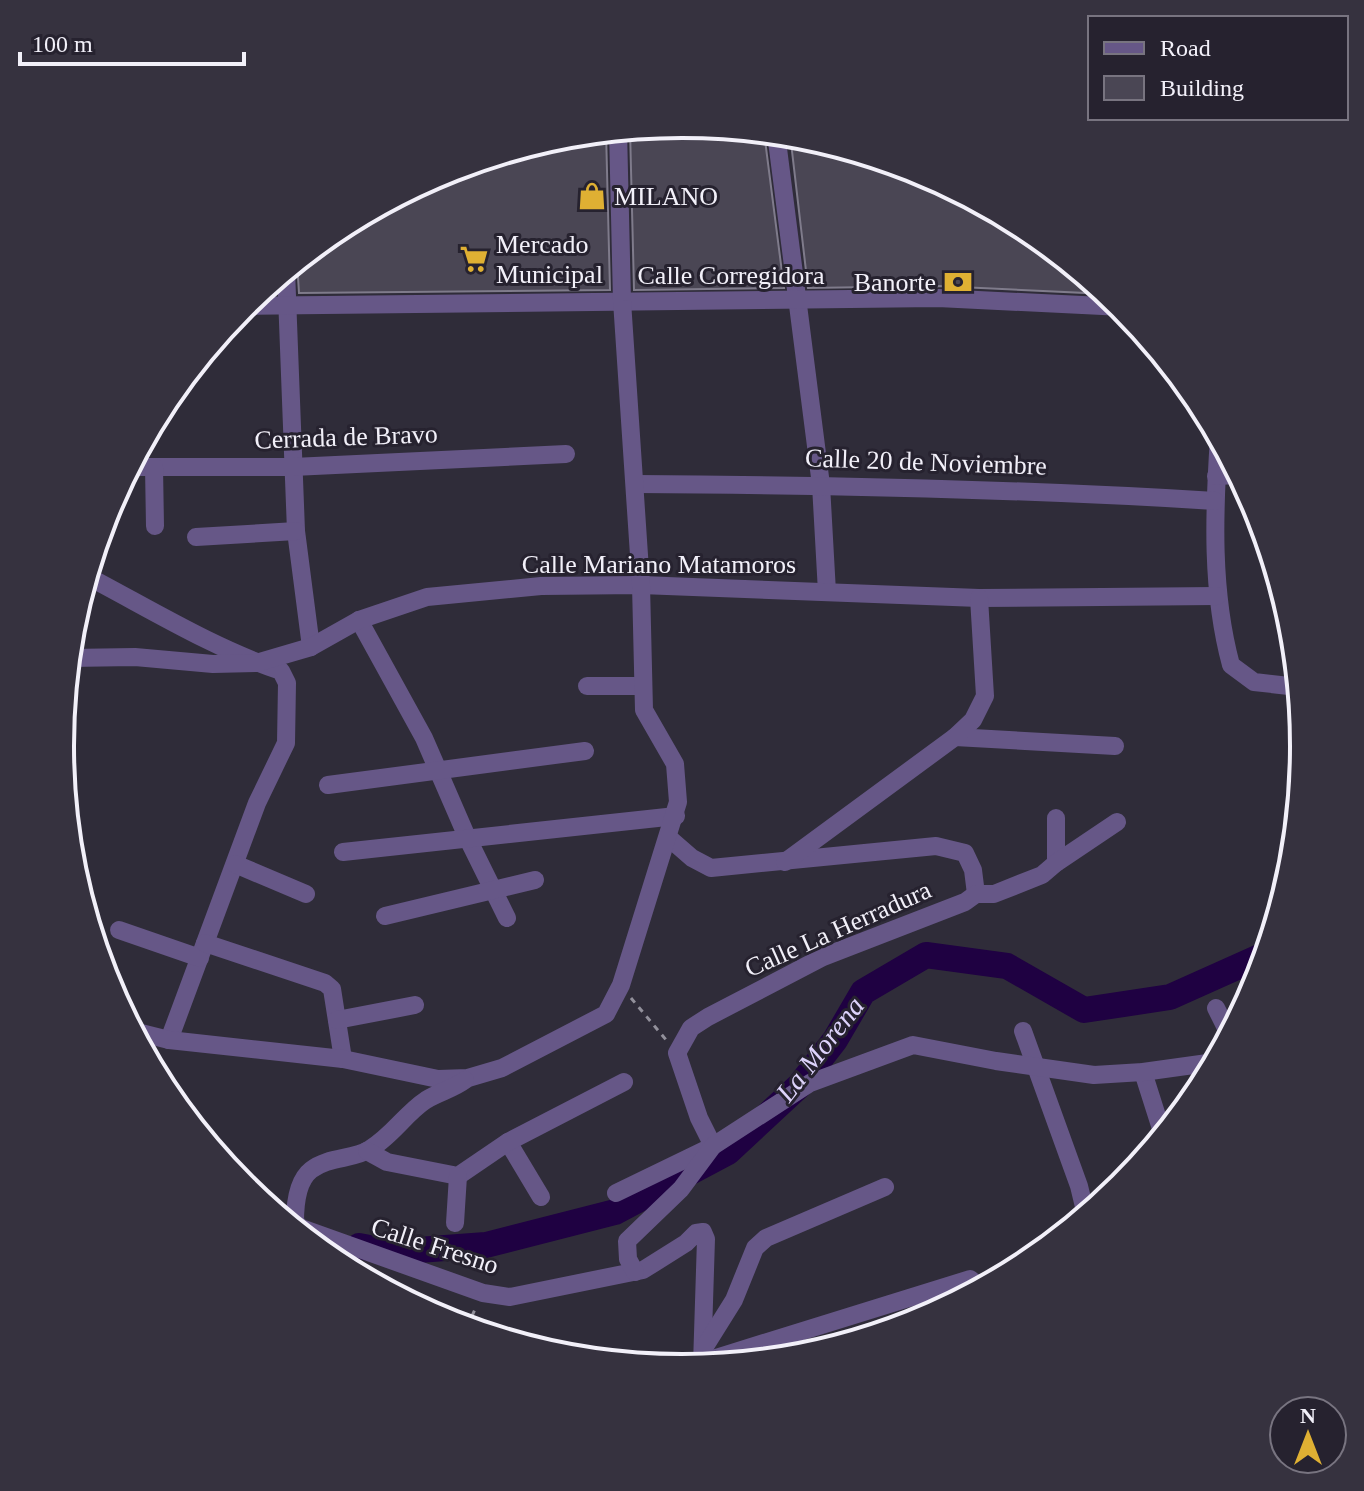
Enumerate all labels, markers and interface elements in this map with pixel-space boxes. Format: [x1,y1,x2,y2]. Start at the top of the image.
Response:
scale bar [20,16,244,66]
legend [1088,16,1348,120]
text: 100 m [32,31,93,57]
text: Road [1160,35,1211,61]
text: Building [1160,75,1244,101]
shop icon: MILANO [577,181,607,211]
place label: MILANO [614,182,718,211]
place label: Mercado Municipal [496,230,603,289]
supermarket icon: Mercado Municipal [459,244,489,274]
street label: Calle Corregidora [638,261,825,290]
bank icon: Banorte [943,267,973,297]
place label: Banorte [854,268,936,297]
street label: Cerrada de Bravo [254,419,438,455]
street label: Calle 20 de Noviembre [805,443,1047,481]
street label: Calle Mariano Matamoros [522,550,796,579]
street label: Calle La Herradura [740,875,936,983]
water label: La Morena [769,991,870,1108]
street label: Calle Fresno [368,1212,502,1280]
north arrow [1268,1395,1348,1475]
text: N [1300,1403,1316,1428]

